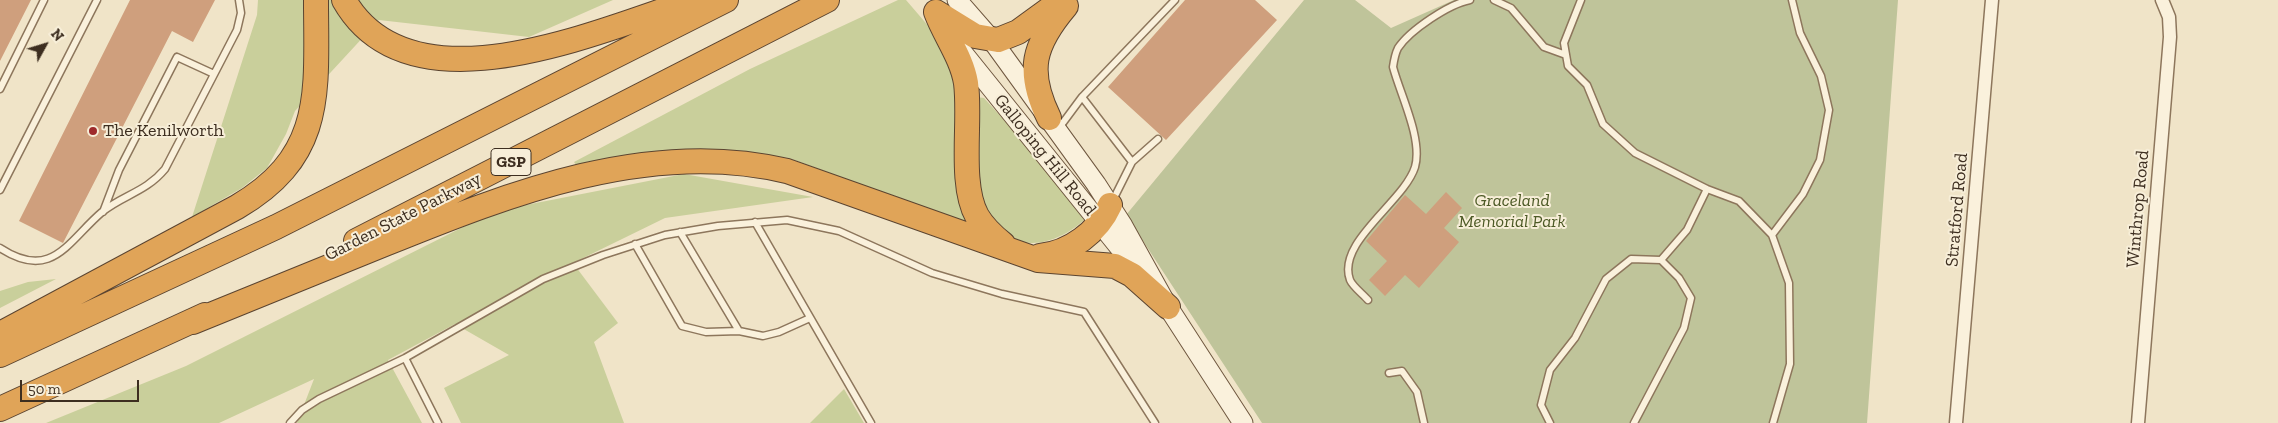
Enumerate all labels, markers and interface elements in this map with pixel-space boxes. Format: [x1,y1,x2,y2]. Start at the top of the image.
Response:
north arrow [20,20,70,70]
text: N [47,26,67,45]
street label: Galloping Hill Road [989,90,1101,220]
place label: The Kenilworth [103,120,224,142]
marker: The Kenilworth [87,125,99,137]
road number: GSP [491,148,531,176]
street label: Winthrop Road [2122,149,2154,269]
street label: Stratford Road [1941,152,1973,268]
street label: Garden State Parkway [321,168,485,266]
park label: Graceland Memorial Park [1459,190,1565,232]
scale bar [22,370,141,402]
text: 50 m [28,380,61,398]

